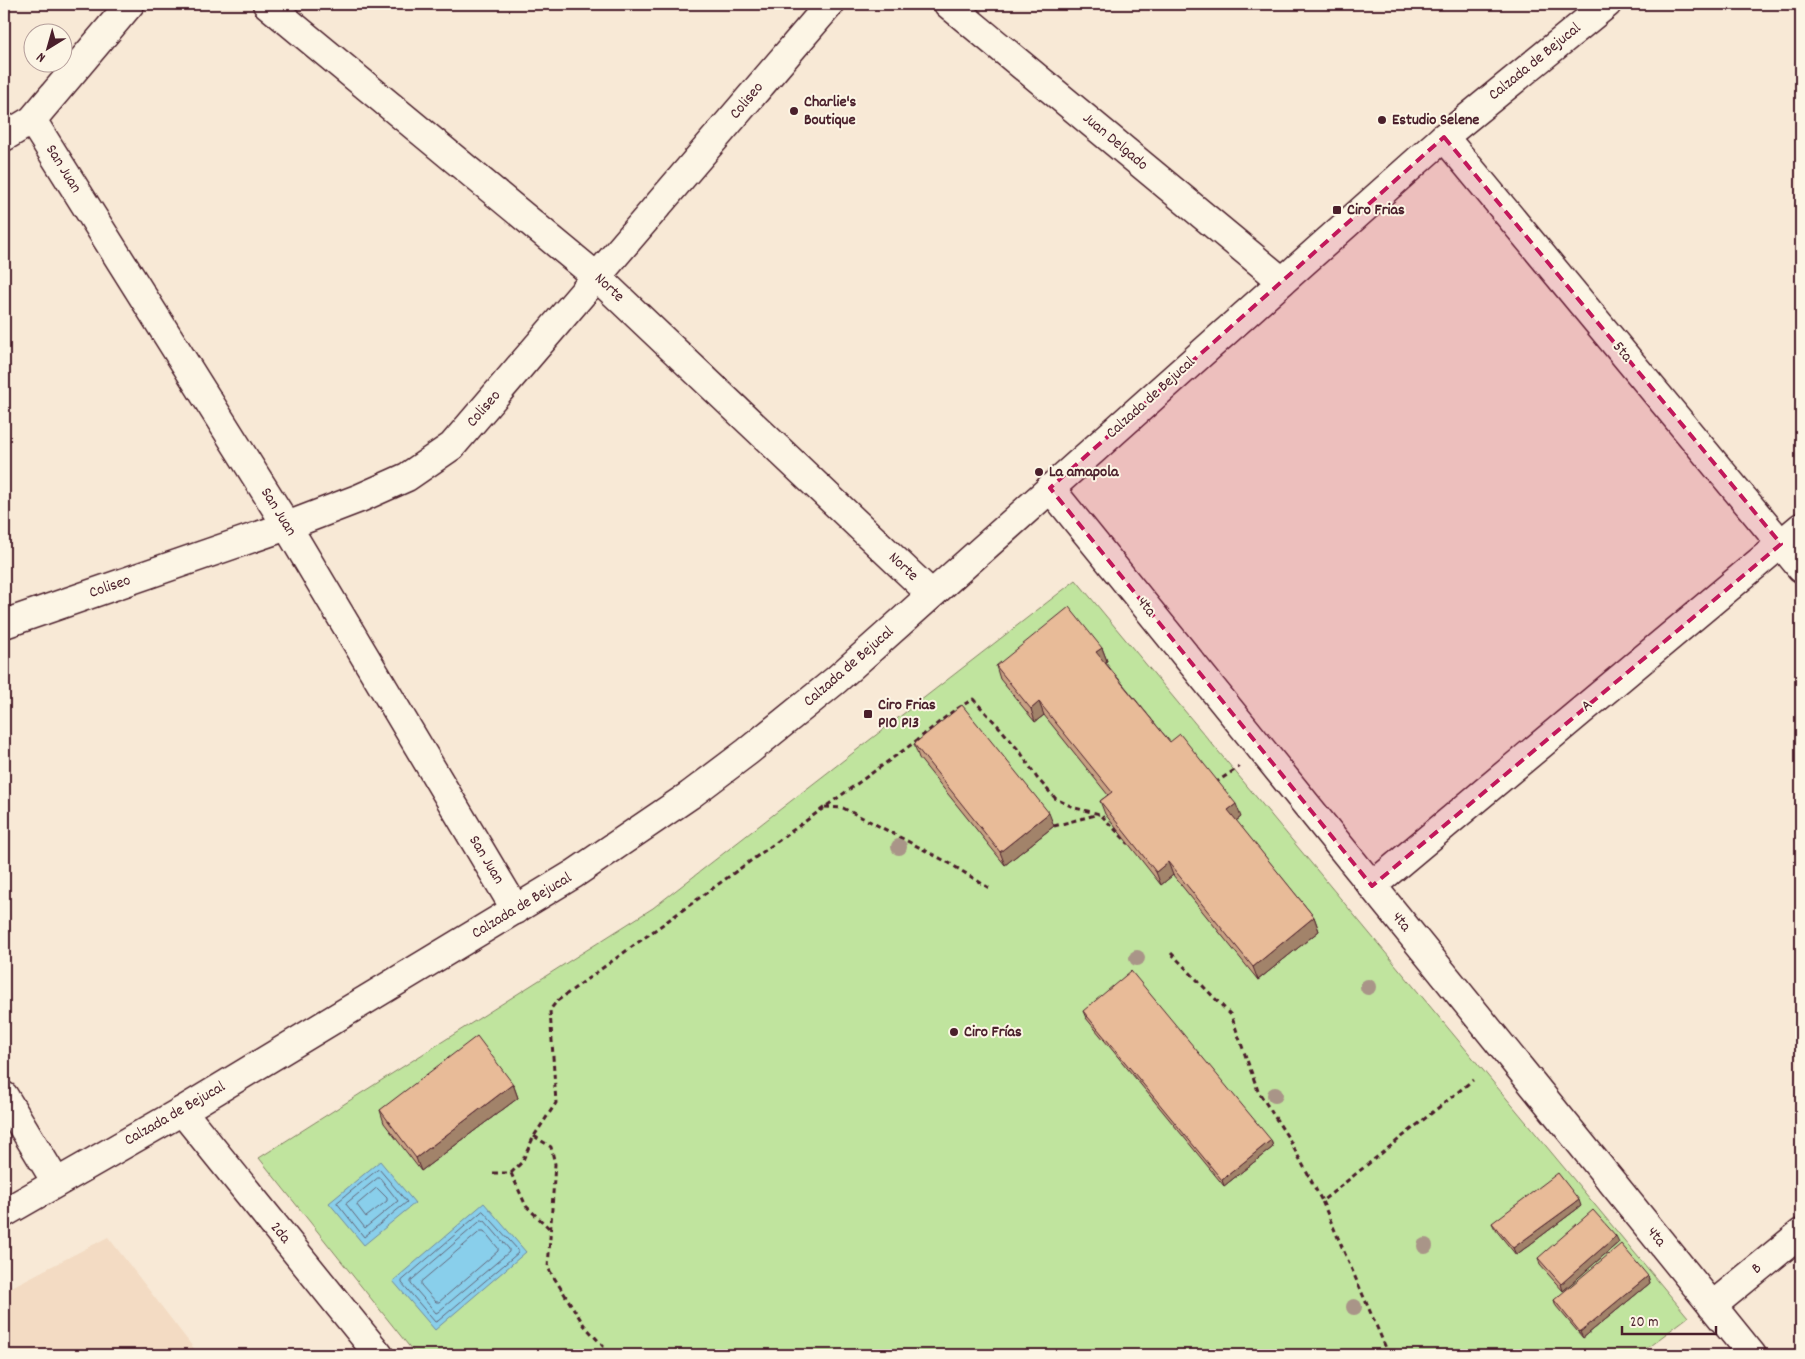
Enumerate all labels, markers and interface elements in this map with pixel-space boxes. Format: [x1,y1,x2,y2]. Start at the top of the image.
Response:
street label: Calzada de Bejucal [1484,17,1586,107]
north arrow [22,22,72,72]
text: N [33,47,50,67]
street label: Coliseo [724,77,770,125]
place label: Charlie's Boutique [804,91,857,132]
marker: Charlie's Boutique [788,105,800,117]
street label: Juan Delgado [1077,108,1153,176]
place label: Estudio Selene [1392,109,1479,132]
marker: Estudio Selene [1376,114,1388,126]
street label: San Juan [39,140,87,198]
place label: Ciro Frias [1347,199,1405,222]
marker: Ciro Frias [1331,204,1343,216]
street label: Norte [589,268,629,308]
street label: 5ta [1606,337,1638,368]
street label: Calzada de Bejucal [1101,351,1201,444]
street label: Coliseo [461,385,507,433]
place label: La amapola [1049,461,1120,484]
marker: La amapola [1033,466,1045,478]
street label: San Juan [254,483,302,541]
street label: Norte [883,547,923,587]
street label: Coliseo [86,569,134,605]
street label: 4ta [1131,592,1162,622]
street label: Calzada de Bejucal [799,621,899,713]
place label: Ciro Frias P10 P13 [878,694,936,735]
street label: A [1576,694,1598,718]
marker: Ciro Frias P10 P13 [862,708,874,720]
street label: San Juan [462,831,510,889]
street label: Calzada de Bejucal [468,867,577,945]
street label: 4ta [1386,907,1417,937]
place label: Ciro Frías [964,1021,1022,1044]
marker: Ciro Frías [948,1026,960,1038]
street label: Calzada de Bejucal [120,1076,230,1152]
street label: 2da [264,1217,296,1249]
street label: 4ta [1641,1222,1672,1252]
street label: B [1747,1258,1767,1280]
scale bar [1622,1304,1716,1336]
text: 20 m [1630,1312,1658,1334]

